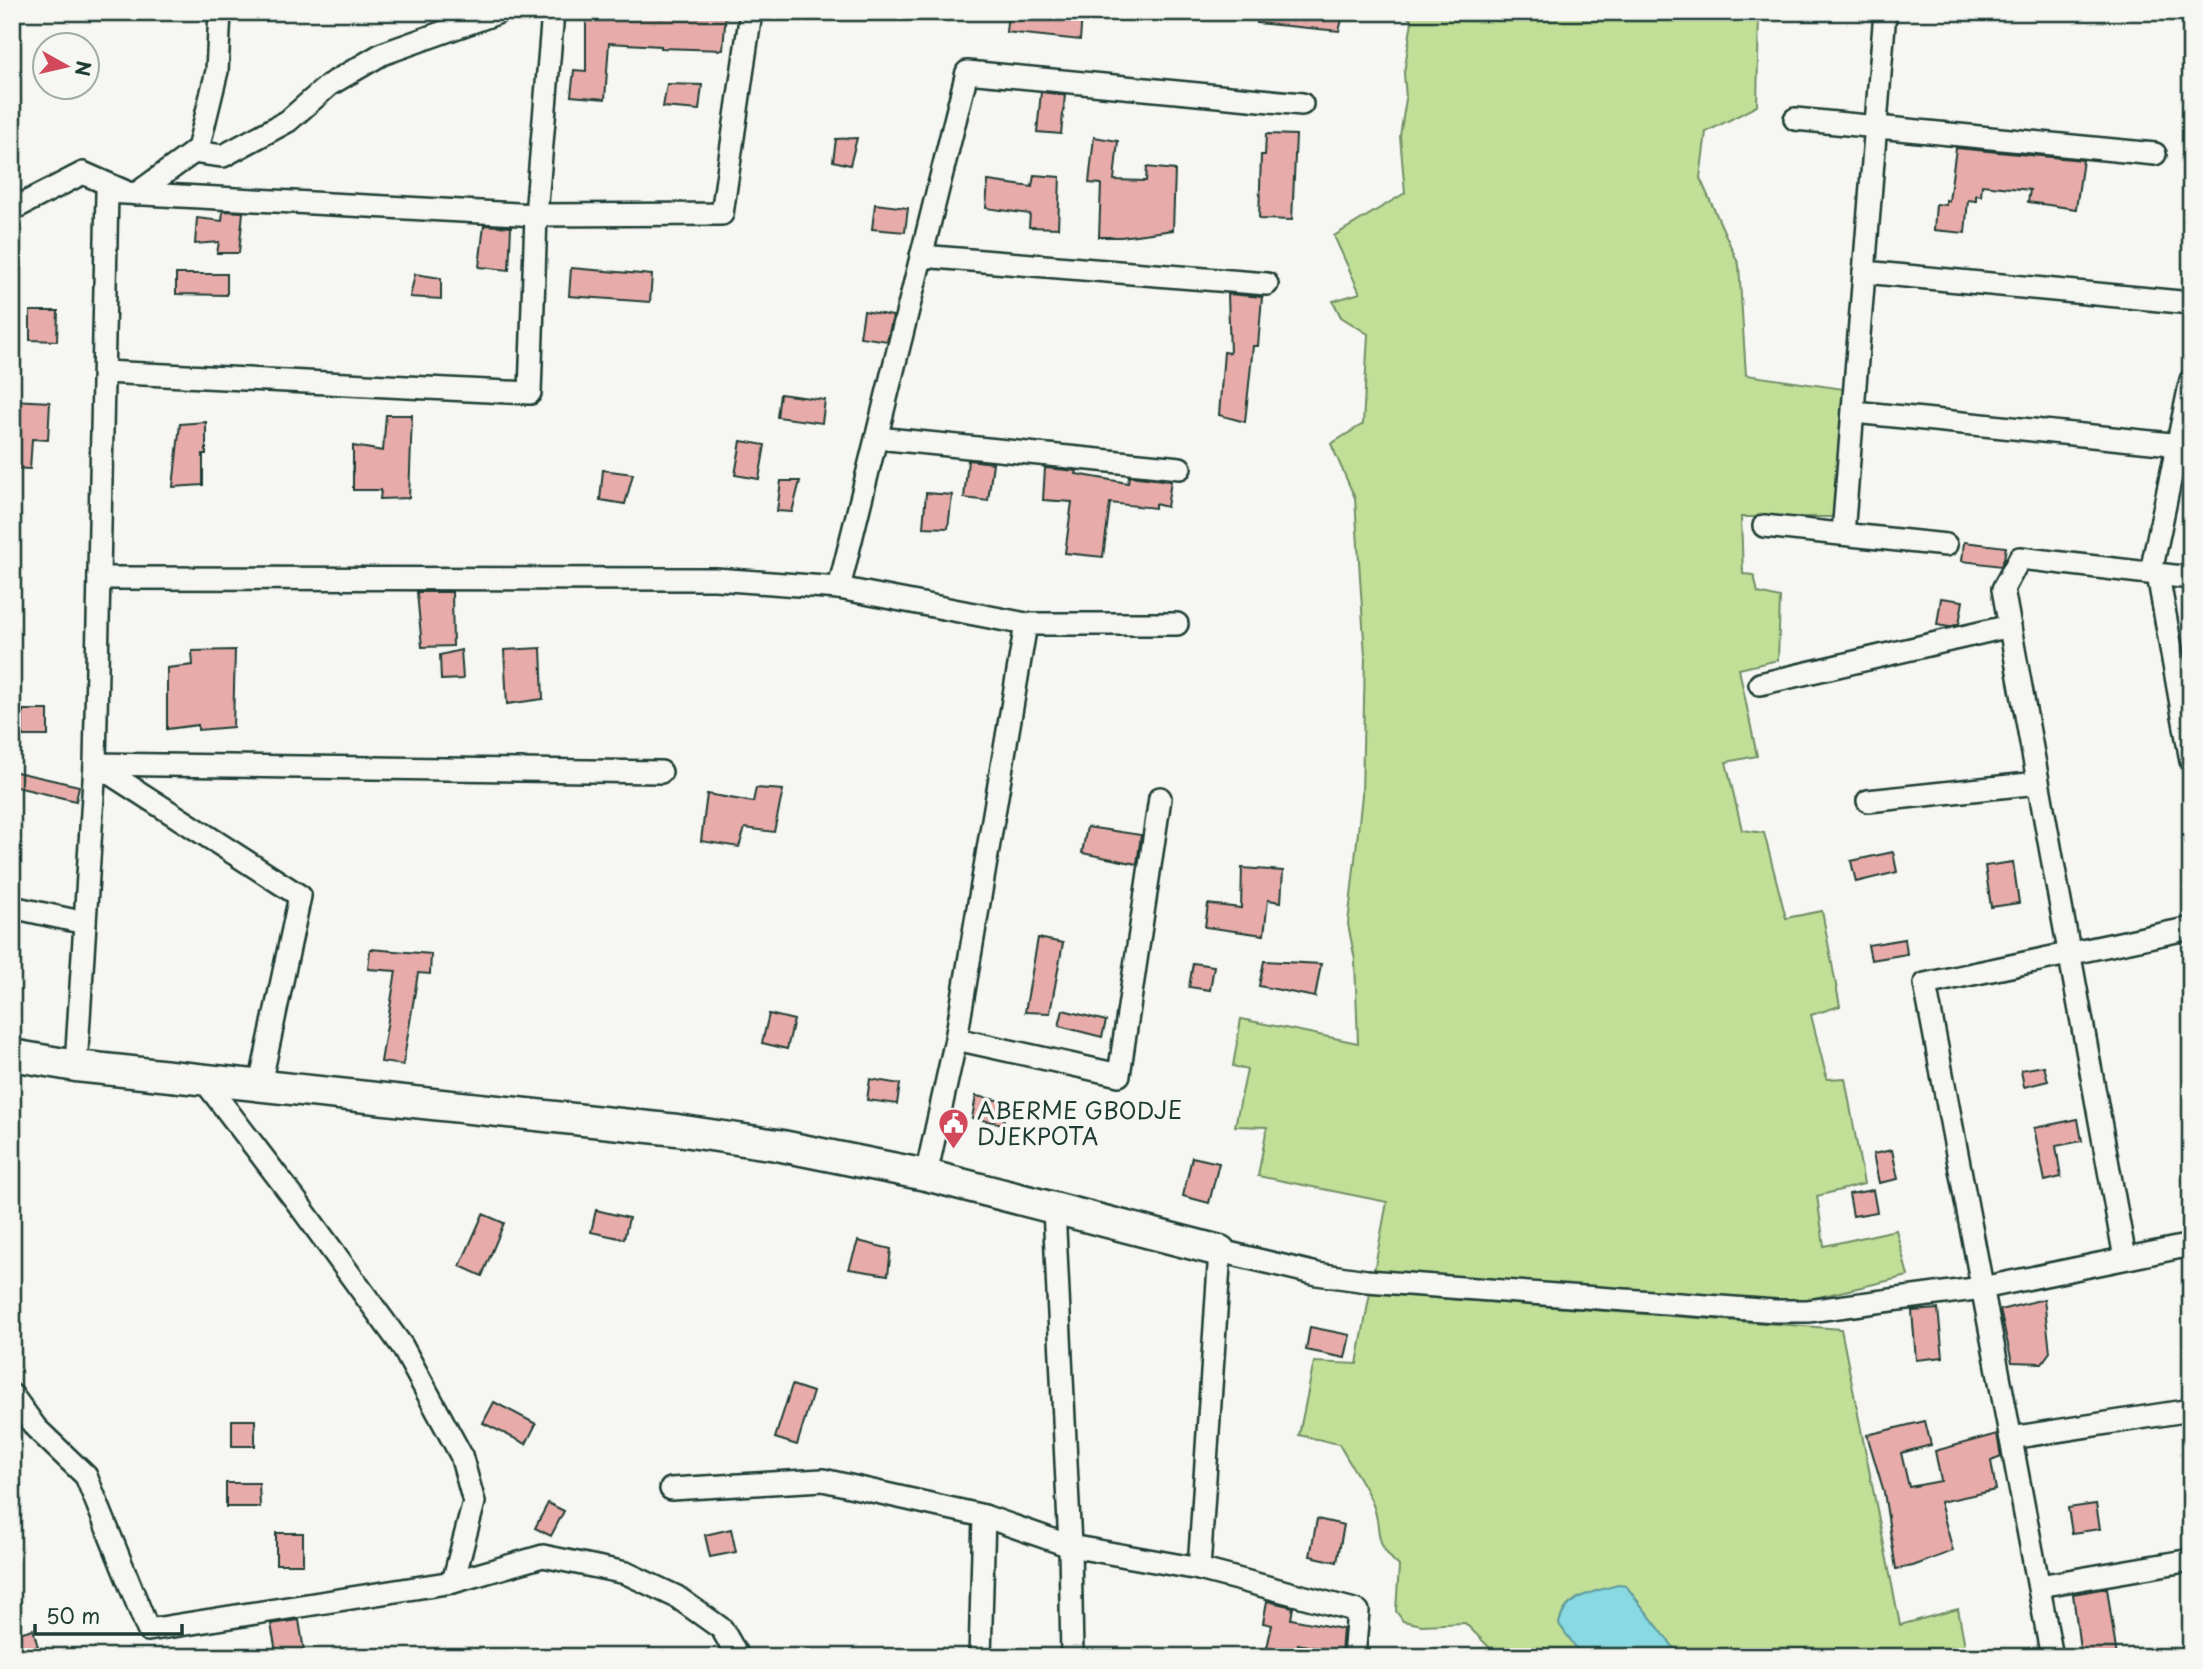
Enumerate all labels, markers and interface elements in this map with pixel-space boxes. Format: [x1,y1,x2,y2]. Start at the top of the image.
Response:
north arrow [32,32,102,102]
text: N [69,59,99,78]
place label: ABERME GBODJE DJEKPOTA [977,1092,1182,1153]
public building icon: ABERME GBODJE DJEKPOTA [937,1107,971,1151]
scale bar [35,1592,182,1636]
text: 50 m [46,1599,100,1631]

